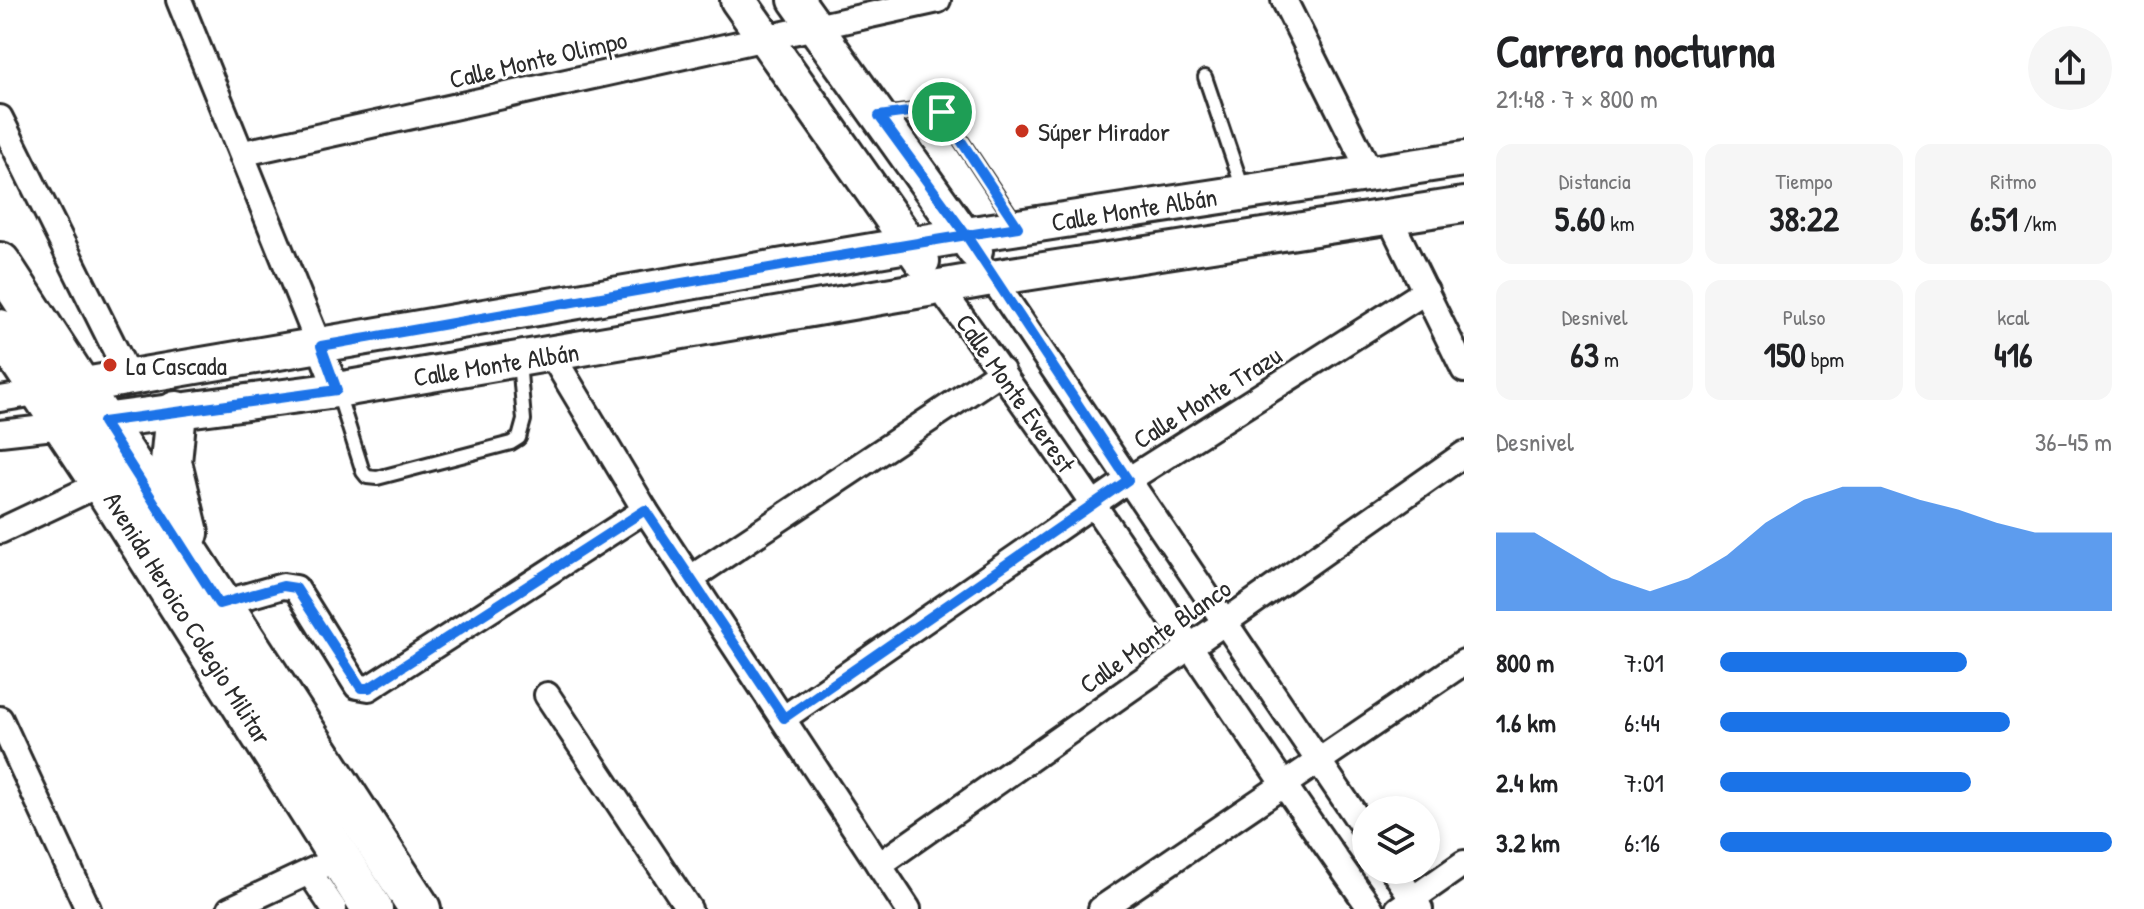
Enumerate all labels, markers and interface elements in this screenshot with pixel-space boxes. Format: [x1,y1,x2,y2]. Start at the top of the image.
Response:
text: Carrera nocturna [1496,21,1775,81]
street label: Calle Monte Olimpo [446,22,630,96]
button: share [2028,26,2112,110]
pin [908,78,976,146]
text: 21:48 · 7 × 800 m [1496,81,1658,116]
icon: arrive [920,90,964,134]
place label: Súper Mirador [1038,114,1170,149]
marker: Súper Mirador [1013,122,1031,140]
text: Distancia [1559,166,1631,196]
text: Tiempo [1775,166,1833,196]
text: Ritmo [1990,166,2036,196]
street label: Calle Monte Albán [1049,179,1219,239]
text: 5.60 [1555,196,1605,242]
text: 38:22 [1769,196,1839,242]
text: 6:51 [1970,196,2018,242]
text: km [1605,208,1634,238]
text: /km [2018,208,2057,238]
text: Desnivel [1562,302,1628,332]
text: Pulso [1783,302,1825,332]
text: kcal [1997,302,2029,332]
street label: Calle Monte Everest [948,307,1084,480]
text: 63 [1570,332,1599,378]
text: 150 [1764,332,1806,378]
text: 416 [1994,332,2033,378]
street label: Calle Monte Albán [411,334,581,394]
street label: Calle Monte Trazu [1126,337,1288,457]
text: m [1599,344,1619,374]
text: bpm [1806,344,1844,374]
place label: La Cascada [126,348,227,383]
marker: La Cascada [101,356,119,374]
text: Desnivel [1496,424,1574,459]
text: 36–45 m [2035,424,2112,459]
street label: Avenida Heroico Colegio Militar [96,485,280,751]
street label: Calle Monte Blanco [1072,571,1238,701]
text: 800 m [1496,645,1554,680]
text: 7:01 [1624,645,1664,680]
text: 1.6 km [1496,705,1556,740]
text: 6:44 [1624,705,1660,740]
text: 2.4 km [1496,765,1558,800]
text: 7:01 [1624,765,1664,800]
map controls [1352,796,1440,884]
button: layers [1352,796,1440,884]
text: 3.2 km [1496,825,1560,860]
text: 6:16 [1624,825,1660,860]

